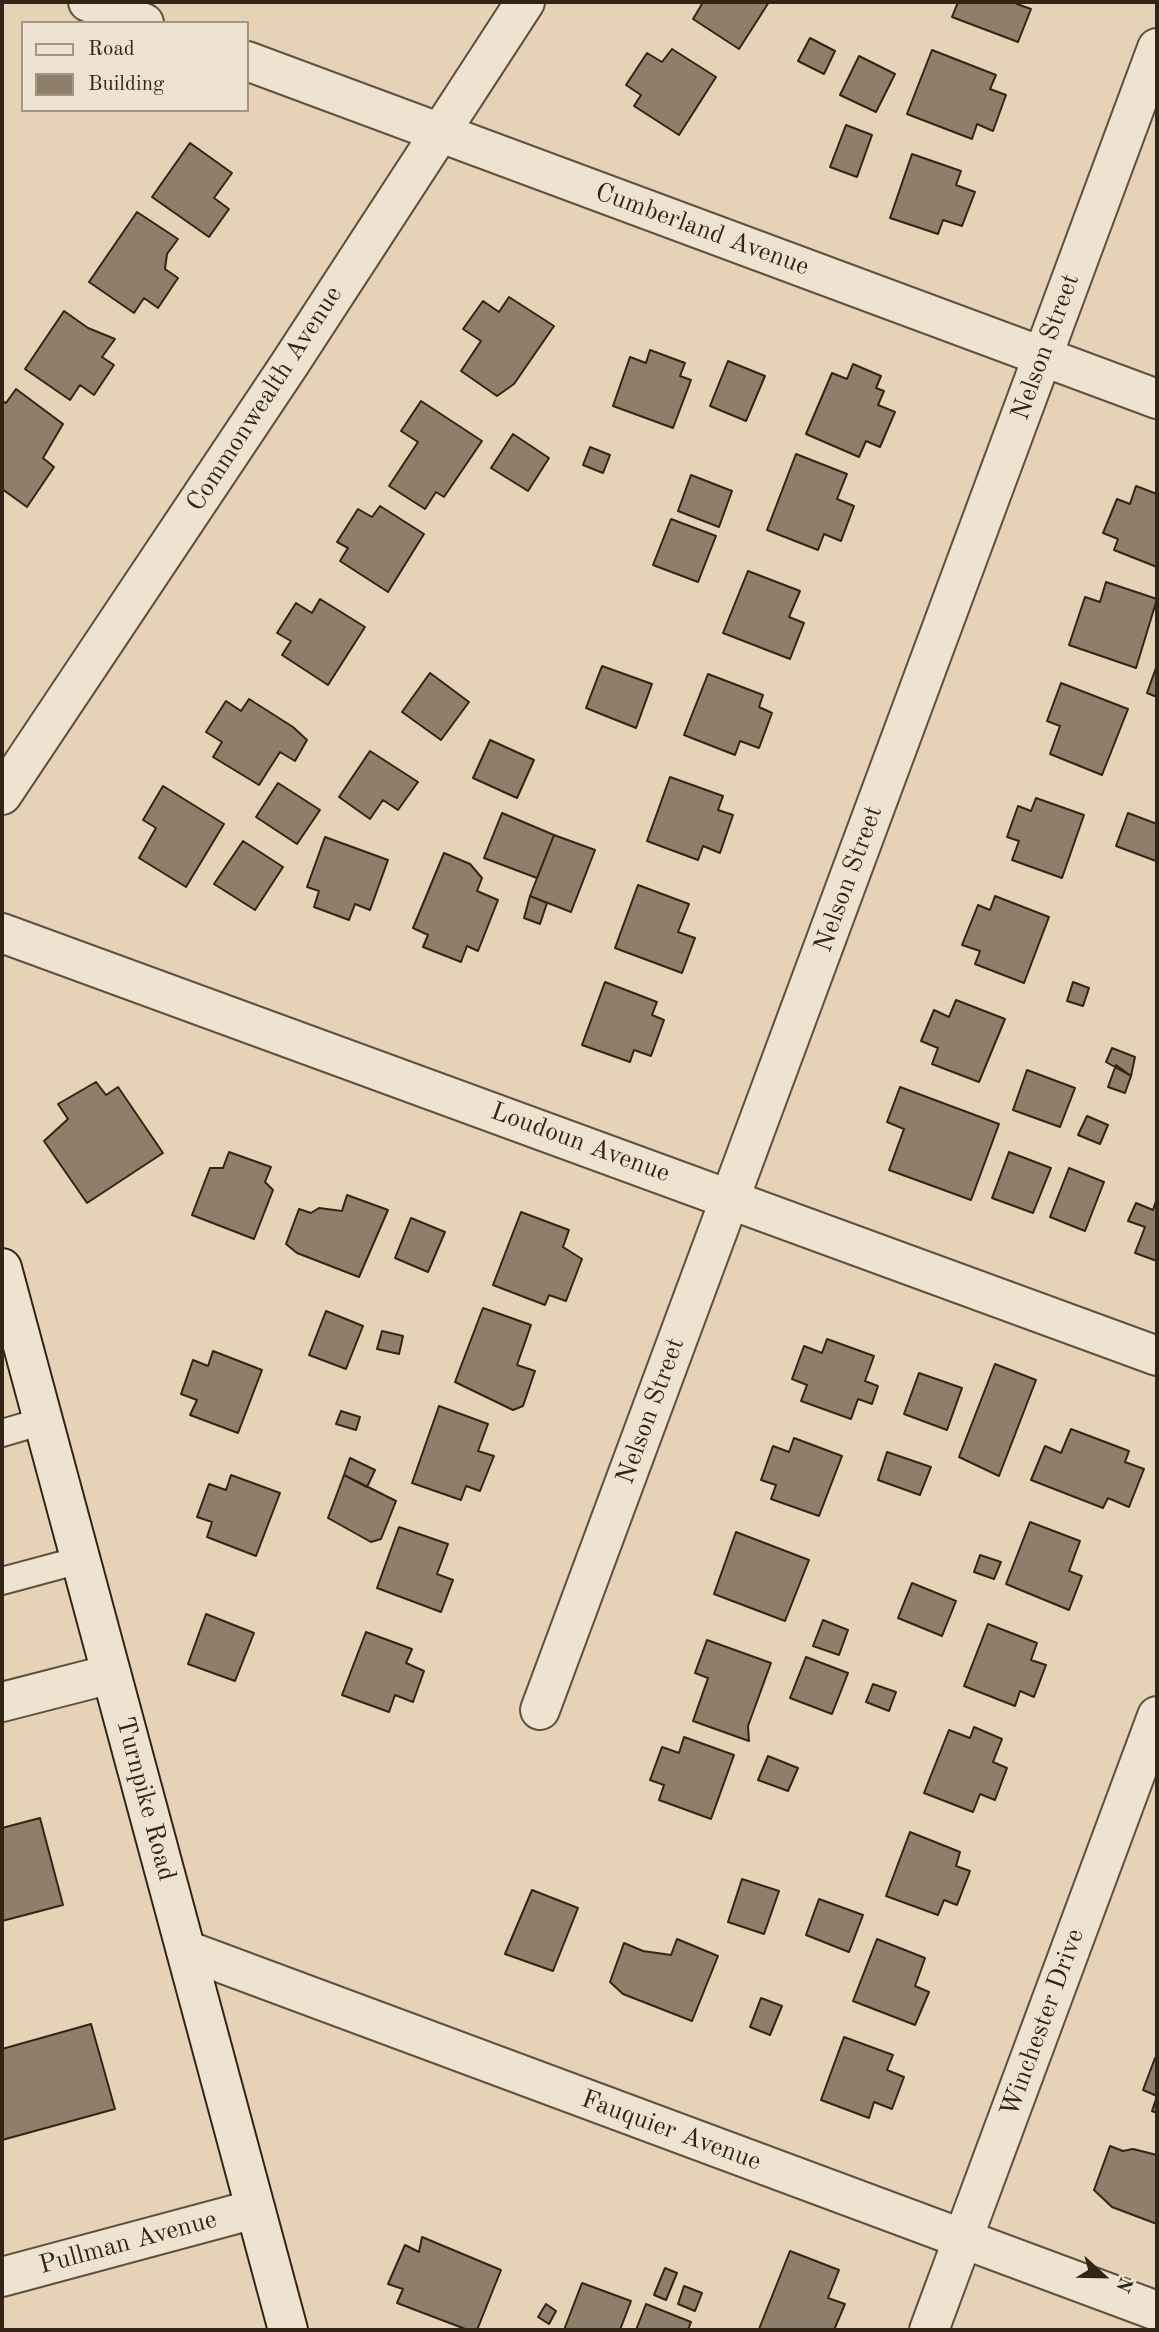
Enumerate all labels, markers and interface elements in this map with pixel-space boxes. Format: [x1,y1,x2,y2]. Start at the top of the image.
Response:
legend [21,21,248,112]
text: Road [88,39,135,60]
text: Building [88,74,164,95]
street label: Cumberland Avenue [591,177,813,283]
street label: Nelson Street [1005,270,1087,424]
street label: Commonwealth Avenue [180,280,350,518]
street label: Nelson Street [808,802,890,956]
street label: Loudoun Avenue [486,1096,674,1190]
street label: Nelson Street [610,1334,692,1488]
street label: Turnpike Road [108,1714,182,1884]
street label: Winchester Drive [995,1925,1091,2121]
street label: Fauquier Avenue [577,2084,765,2178]
street label: Pullman Avenue [36,2204,220,2282]
north arrow [1068,2241,1138,2311]
text: N [1111,2274,1134,2294]

